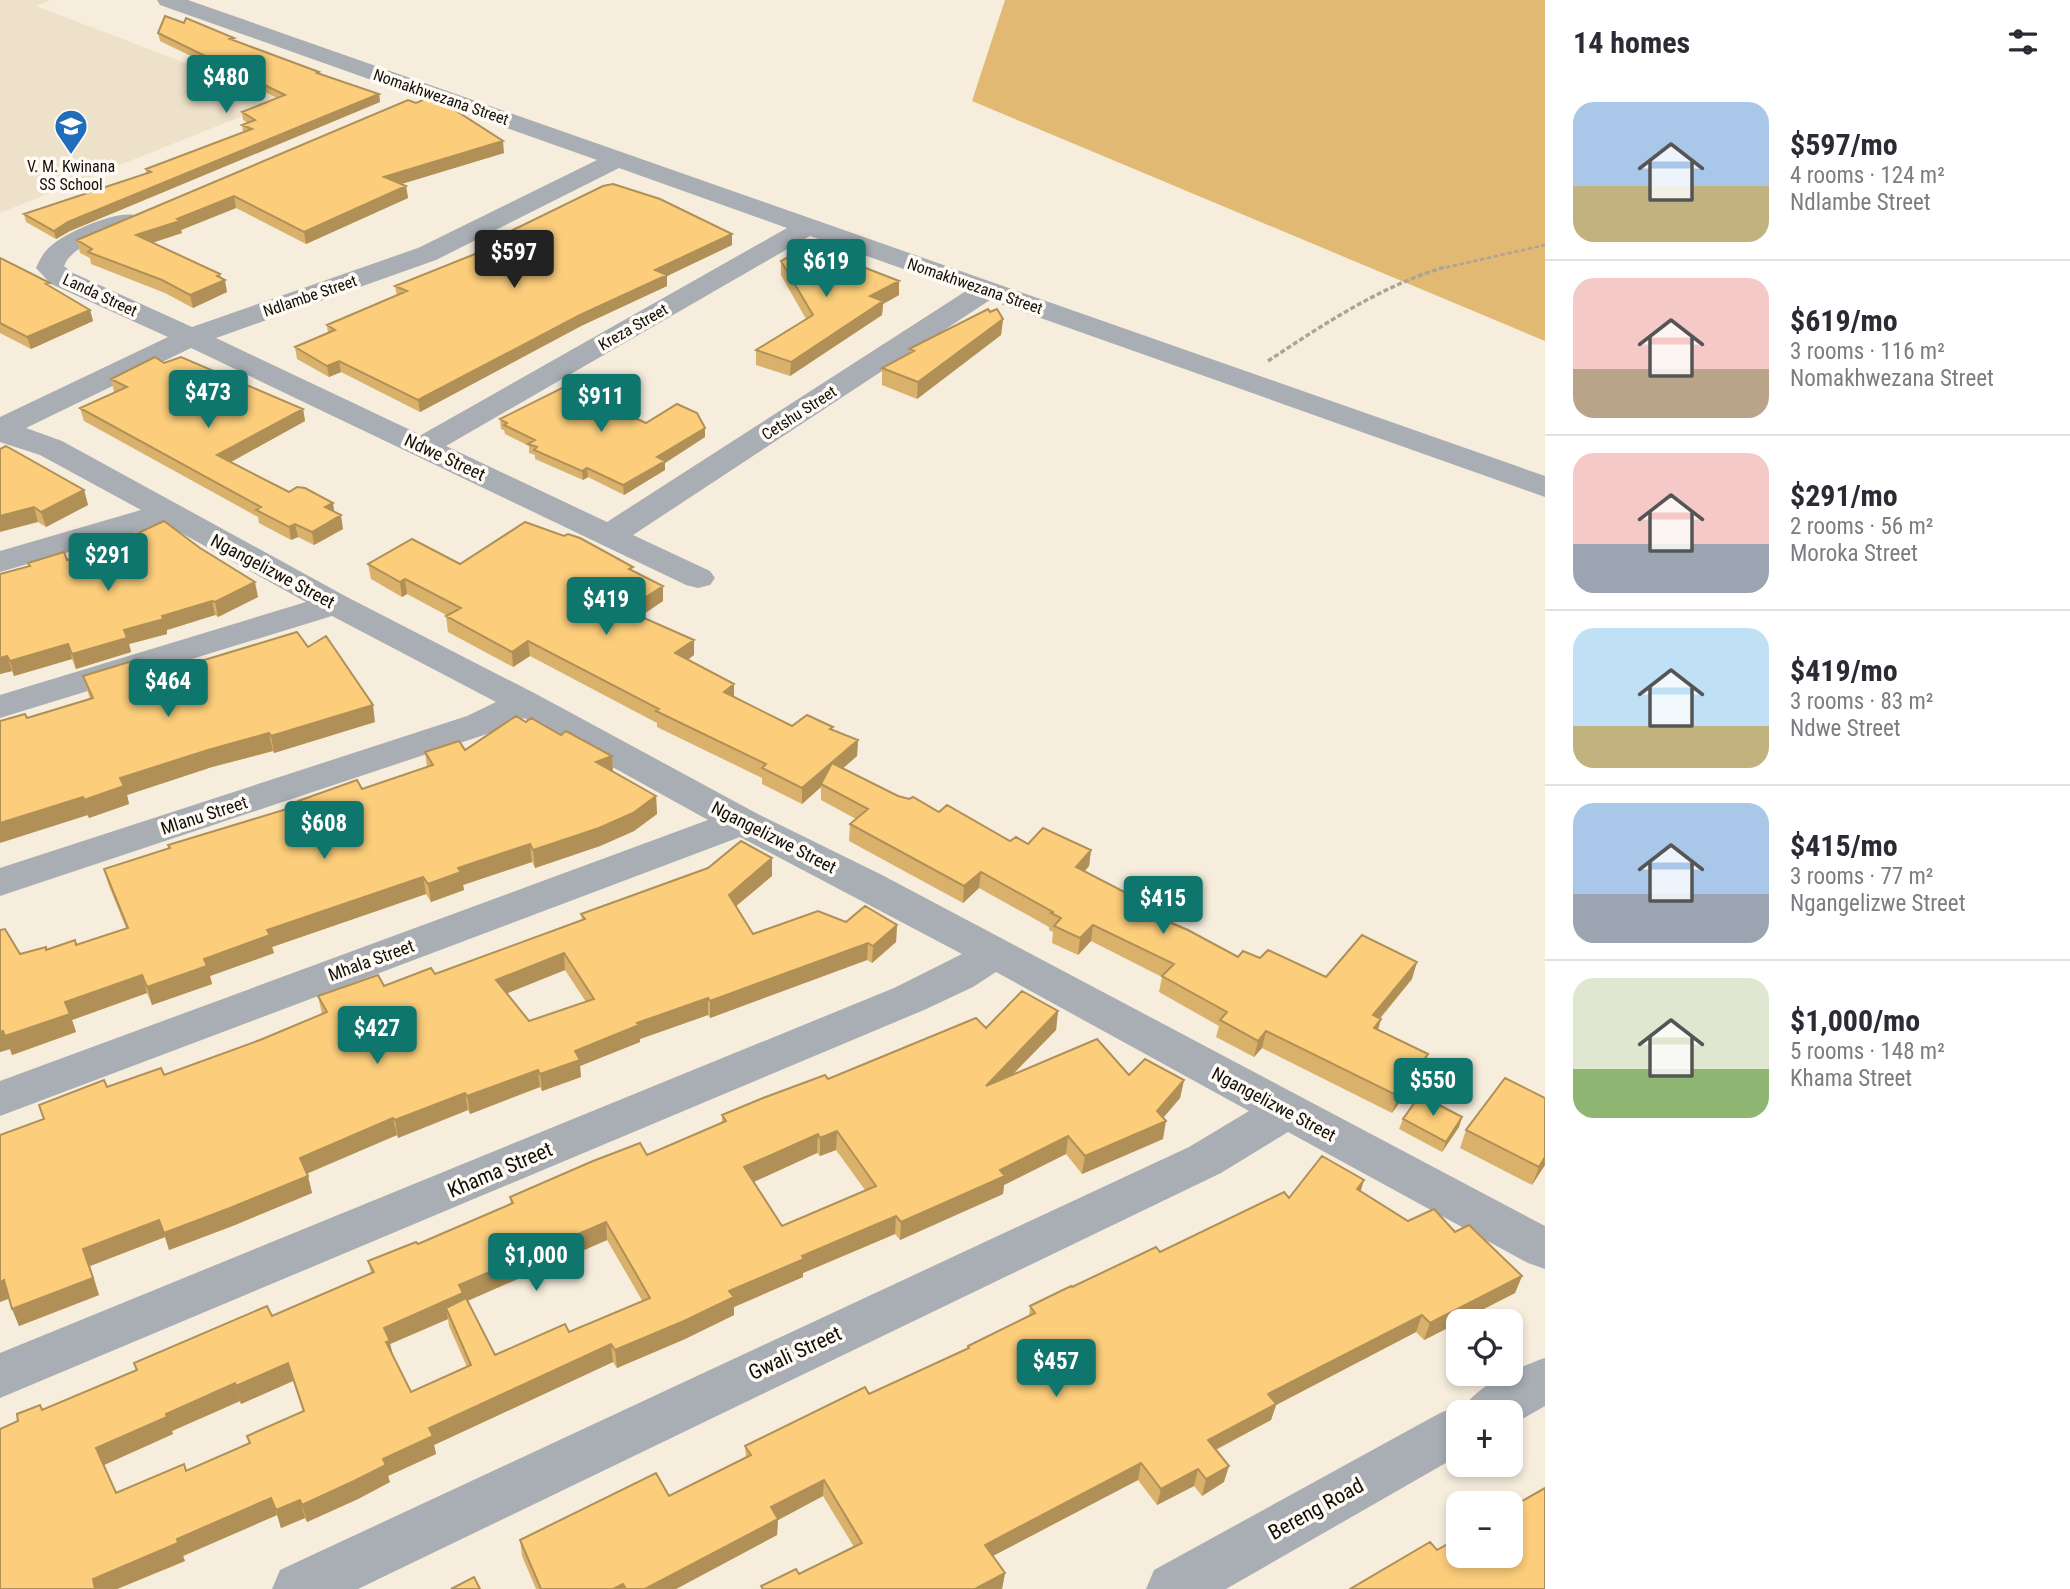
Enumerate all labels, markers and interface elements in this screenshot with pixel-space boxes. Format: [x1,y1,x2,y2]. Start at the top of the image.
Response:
icon: filters [2004,23,2042,61]
text: 14 homes [1573,25,1690,60]
pin: $480 [185,55,267,115]
text: $480 [203,64,249,91]
street label: Nomakhwezana Street [371,65,511,129]
school or university icon: V. M. Kwinana SS School [52,107,90,156]
text: $597/mo [1790,127,1898,162]
icon: home [1629,130,1713,214]
place label: V. M. Kwinana SS School [27,157,115,194]
text: 4 rooms · 124 m² [1790,162,1945,189]
text: Ndlambe Street [1790,189,1931,216]
pin: $597 [473,230,555,290]
text: $597 [491,239,537,266]
pin: $619 [785,240,867,299]
text: $619 [803,248,849,275]
street label: Nomakhwezana Street [905,254,1045,318]
street label: Landa Street [60,270,140,321]
street label: Ndlambe Street [261,271,360,321]
street label: Kreza Street [595,299,671,354]
text: $619/mo [1790,303,1898,338]
icon: home [1629,306,1713,390]
text: 3 rooms · 116 m² [1790,338,1945,365]
text: Nomakhwezana Street [1790,365,1994,392]
pin: $473 [167,370,249,430]
pin: $911 [560,374,642,434]
text: $473 [185,379,231,406]
street label: Cetshu Street [758,382,840,444]
text: $911 [578,383,624,410]
street label: Ndwe Street [401,429,489,485]
text: $291/mo [1790,478,1898,513]
icon: home [1629,481,1713,565]
text: 2 rooms · 56 m² [1790,513,1933,540]
street label: Ngangelizwe Street [207,530,339,612]
pin: $291 [67,534,149,593]
text: Moroka Street [1790,540,1918,567]
text: $291 [85,542,131,569]
pin: $419 [565,578,647,637]
text: $419 [583,586,629,613]
text: $419/mo [1790,653,1898,688]
icon: home [1629,656,1713,740]
pin: $464 [127,660,209,719]
text: $464 [145,668,191,695]
text: 3 rooms · 83 m² [1790,688,1933,715]
text: Ndwe Street [1790,715,1901,742]
street label: Mlanu Street [158,791,250,839]
street label: Ngangelizwe Street [708,796,840,878]
pin: $608 [283,802,365,861]
text: $608 [301,810,347,837]
text: $415/mo [1790,828,1898,863]
icon: home [1629,831,1713,915]
text: 3 rooms · 77 m² [1790,863,1933,890]
pin: $415 [1122,876,1204,936]
text: $415 [1140,885,1186,912]
text: Ngangelizwe Street [1790,890,1965,917]
street label: Mhala Street [325,935,417,985]
text: $1,000/mo [1790,1003,1920,1038]
pin: $427 [336,1006,418,1066]
icon: home [1629,1006,1713,1090]
text: $427 [354,1015,400,1042]
text: 5 rooms · 148 m² [1790,1038,1945,1065]
pin: $550 [1392,1058,1474,1118]
street label: Ngangelizwe Street [1208,1063,1340,1145]
text: Khama Street [1790,1065,1912,1092]
text: $550 [1410,1067,1456,1094]
street label: Khama Street [444,1137,556,1203]
pin: $1,000 [479,1234,593,1293]
text: $1,000 [504,1242,568,1269]
map controls [1446,1309,1523,1568]
button: locate [1446,1309,1523,1386]
street label: Gwali Street [745,1321,845,1385]
pin: $457 [1015,1340,1097,1399]
text: $457 [1033,1348,1079,1375]
button: + [1446,1400,1523,1477]
street label: Bereng Road [1264,1473,1368,1545]
button: − [1446,1491,1523,1568]

